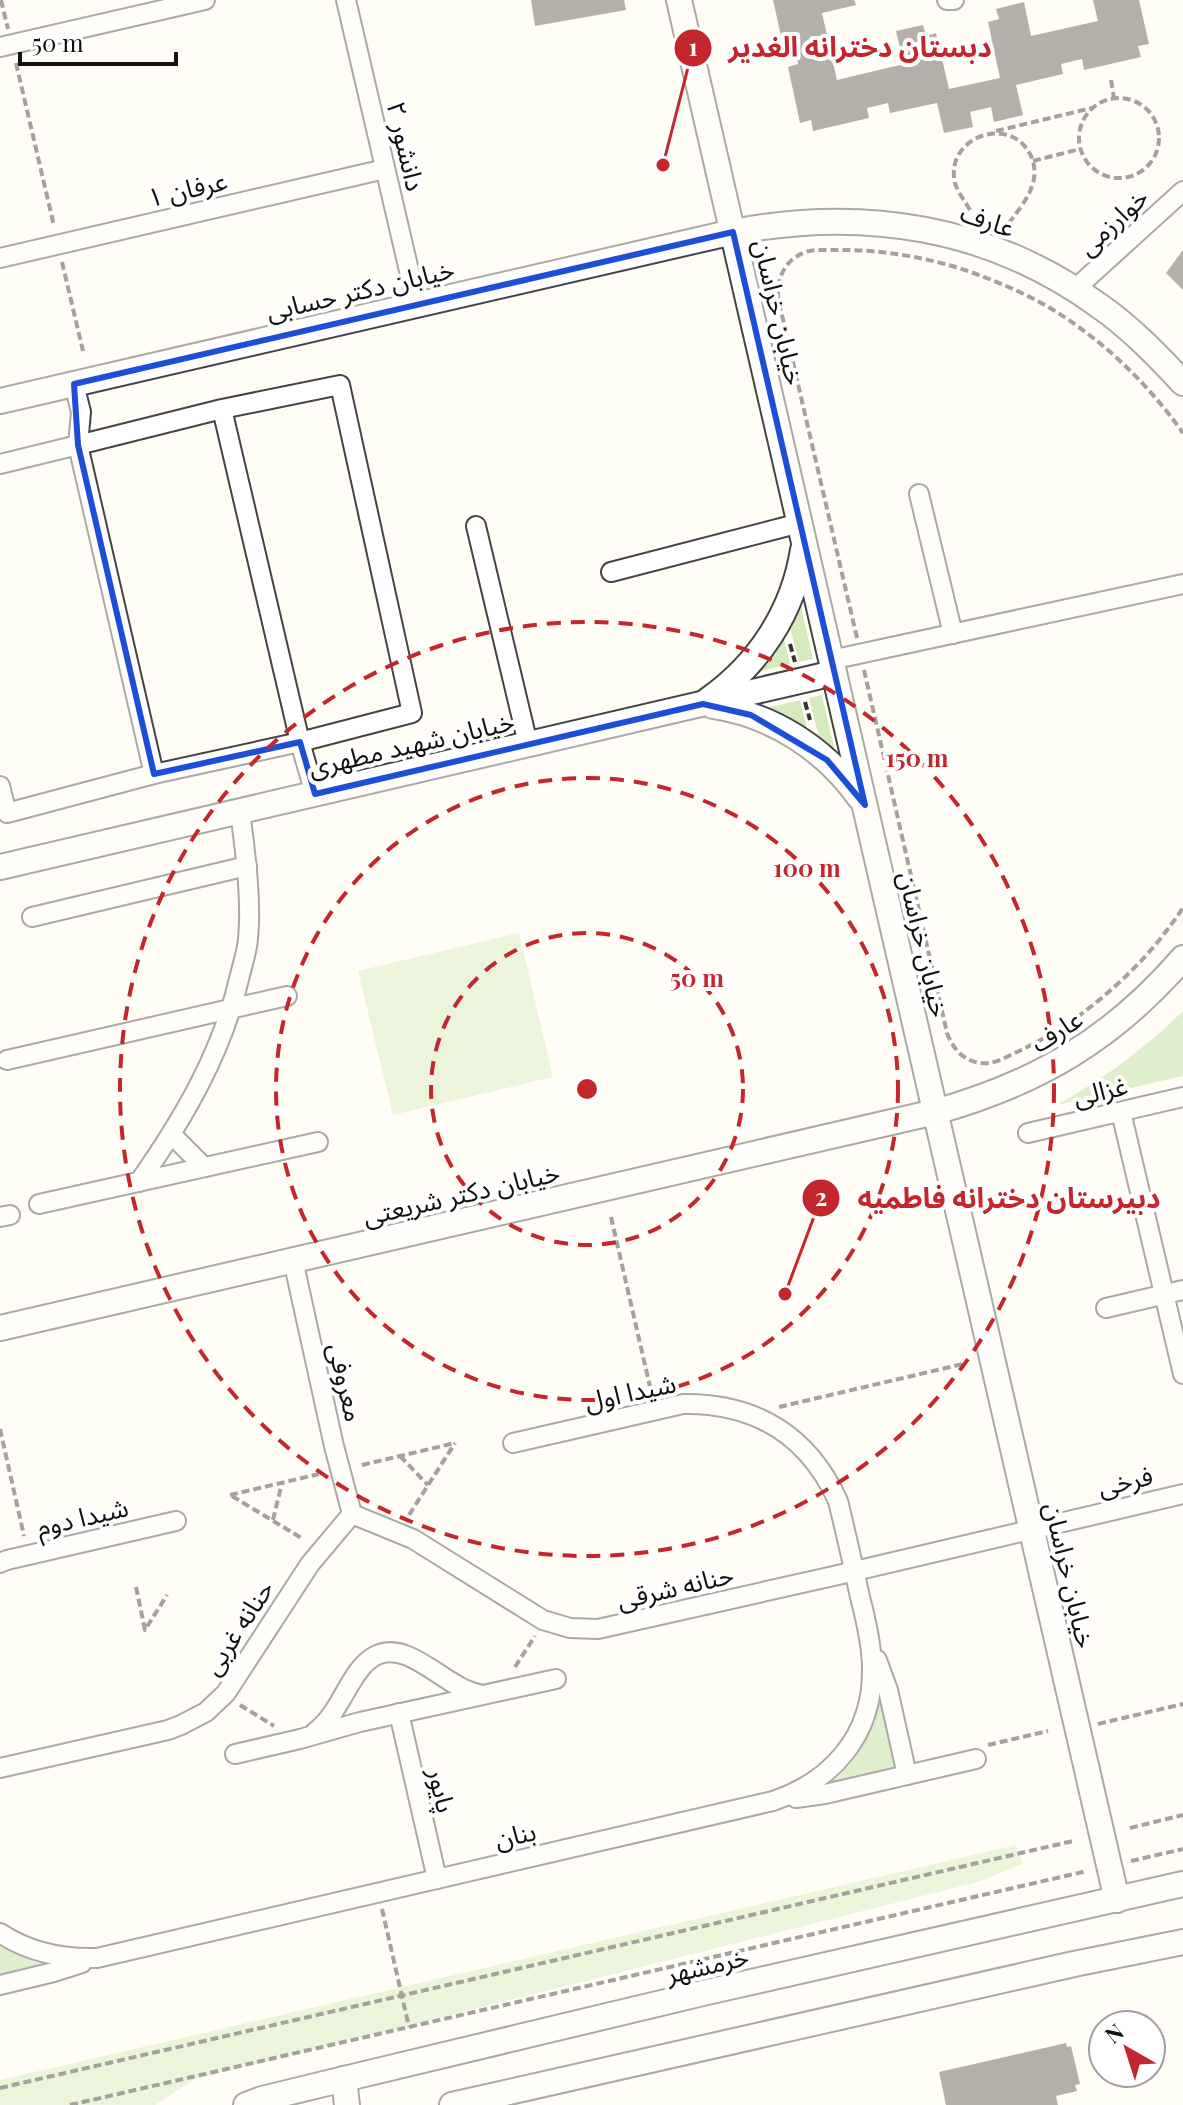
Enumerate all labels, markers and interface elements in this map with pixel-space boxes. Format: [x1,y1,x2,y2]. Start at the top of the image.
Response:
scale bar [20,16,176,66]
callout: دبستان دخترانه الغدیر [673,22,1008,74]
text: 50 m [32,26,84,58]
text: دبستان دخترانه الغدیر [727,27,992,64]
text: 1 [688,30,698,62]
street label: دانشور ۲ [380,98,434,194]
street label: عرفان ۱ [144,162,230,214]
street label: خوارزمی [1069,179,1155,263]
street label: عارف [956,194,1020,244]
street label: خیابان خراسان [746,236,814,388]
street label: خیابان دکتر حسابی [262,250,458,328]
street label: خیابان شهید مطهری [305,702,517,784]
text: 150 m [886,741,949,773]
text: 100 m [773,851,841,883]
street label: خیابان خراسان [891,868,959,1020]
text: 50 m [670,961,724,993]
street label: عارف [1023,1001,1089,1059]
street label: غزالی [1069,1067,1131,1113]
centre of rings [573,1075,601,1103]
street label: خیابان دکتر شریعتی [359,1153,563,1233]
callout: دبیرستان دخترانه فاطمیه [801,1172,1176,1224]
text: دبیرستان دخترانه فاطمیه [857,1178,1161,1215]
text: 2 [815,1180,827,1212]
street label: معروفی [321,1339,373,1425]
street label: شیدا اول [581,1364,679,1418]
street label: فرخی [1094,1457,1156,1503]
street label: شیدا دوم [33,1488,132,1547]
street label: خیابان خراسان [1037,1499,1105,1651]
street label: حنانه شرقی [613,1556,737,1616]
street label: حنانه غربی [193,1573,281,1681]
street label: پایور [419,1763,465,1816]
street label: بنان [491,1812,539,1856]
street label: خرمشهر [661,1938,752,1991]
north arrow [1087,2009,1167,2089]
text: N [1098,2016,1129,2049]

